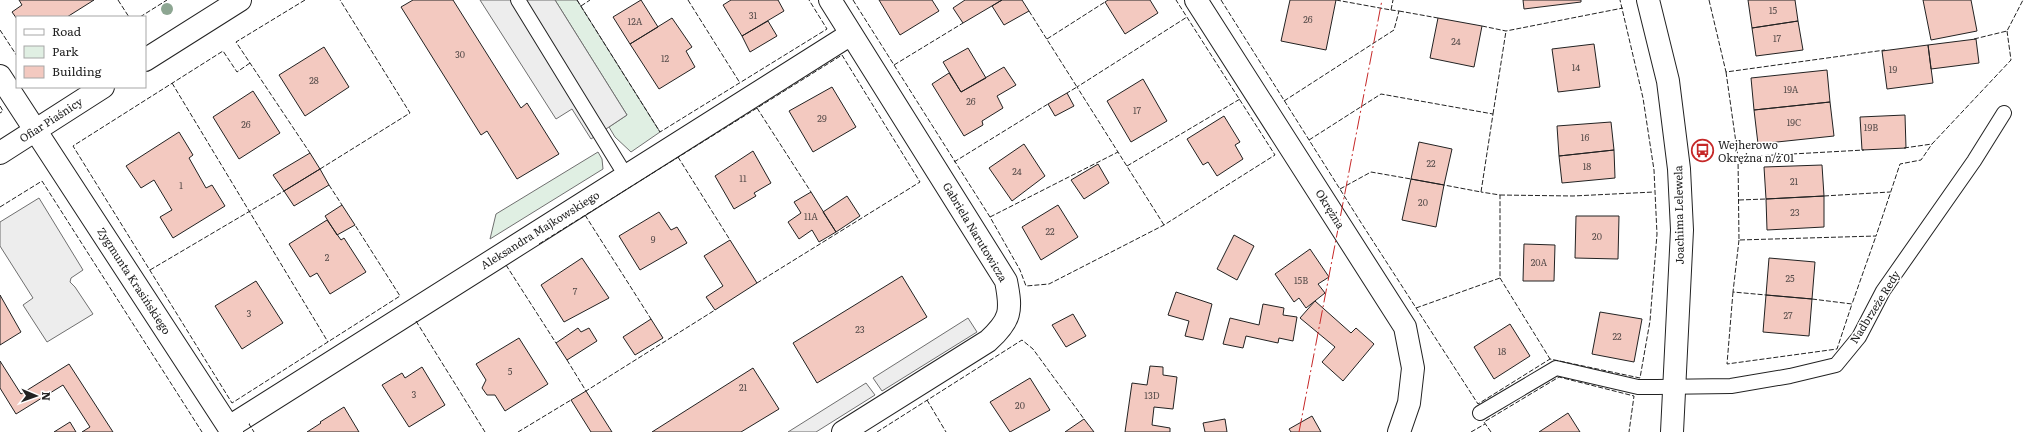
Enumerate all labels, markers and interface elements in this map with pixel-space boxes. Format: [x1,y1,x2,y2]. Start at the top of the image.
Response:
house number: 15 [1769,3,1778,17]
house number: 31 [749,8,758,22]
house number: 26 [1303,12,1313,26]
house number: 12A [628,14,643,28]
legend [16,16,146,88]
text: Road [52,22,82,40]
house number: 17 [1773,31,1781,45]
house number: 24 [1451,34,1461,48]
text: Park [52,42,79,60]
house number: 30 [455,47,465,61]
house number: 12 [661,51,670,65]
house number: 14 [1572,60,1580,74]
text: Building [52,62,102,80]
house number: 19 [1889,62,1897,76]
house number: 28 [309,73,319,87]
house number: 19A [1784,82,1799,96]
street label: Ofiar Piaśnicy [16,92,86,146]
house number: 26 [966,94,976,108]
house number: 17 [1133,103,1141,117]
house number: 29 [817,111,827,125]
house number: 19C [1787,115,1801,129]
house number: 26 [241,117,251,131]
house number: 19B [1864,120,1878,134]
house number: 16 [1581,130,1589,144]
place label: Wejherowo Okrężna n/ż 01 [1718,136,1795,165]
bus stop icon: Wejherowo Okrężna n/ż 01 [1690,138,1716,164]
house number: 22 [1426,156,1436,170]
house number: 18 [1583,159,1591,173]
house number: 24 [1012,164,1022,178]
street label: Joachima Lelewela [1669,165,1687,265]
house number: 11 [739,171,747,185]
house number: 21 [1790,174,1798,188]
house number: 1 [179,178,183,192]
street label: Gabriela Narutowicza [940,179,1012,284]
street label: Okrężna [1312,185,1349,232]
street label: Aleksandra Majkowskiego [477,186,602,272]
house number: 20 [1418,195,1428,209]
house number: 23 [1790,205,1800,219]
house number: 11A [804,209,818,223]
street label: Zygmunta Krasińskiego [94,224,175,337]
house number: 22 [1045,224,1055,238]
house number: 20 [1592,229,1602,243]
house number: 9 [651,232,656,246]
house number: 2 [325,250,330,264]
house number: 20A [1531,255,1548,269]
street label: Nadbrzeże Redy [1845,266,1903,346]
house number: 25 [1785,271,1795,285]
house number: 15B [1294,273,1308,287]
house number: 7 [573,284,578,298]
house number: 3 [247,306,252,320]
house number: 27 [1783,308,1793,322]
house number: 23 [855,322,865,336]
house number: 22 [1612,329,1622,343]
house number: 18 [1498,344,1506,358]
house number: 5 [508,364,513,378]
north arrow [16,376,56,416]
house number: 21 [739,380,747,394]
house number: 3 [412,387,417,401]
house number: 13D [1144,388,1160,402]
text: N [39,391,55,401]
house number: 20 [1015,398,1025,412]

